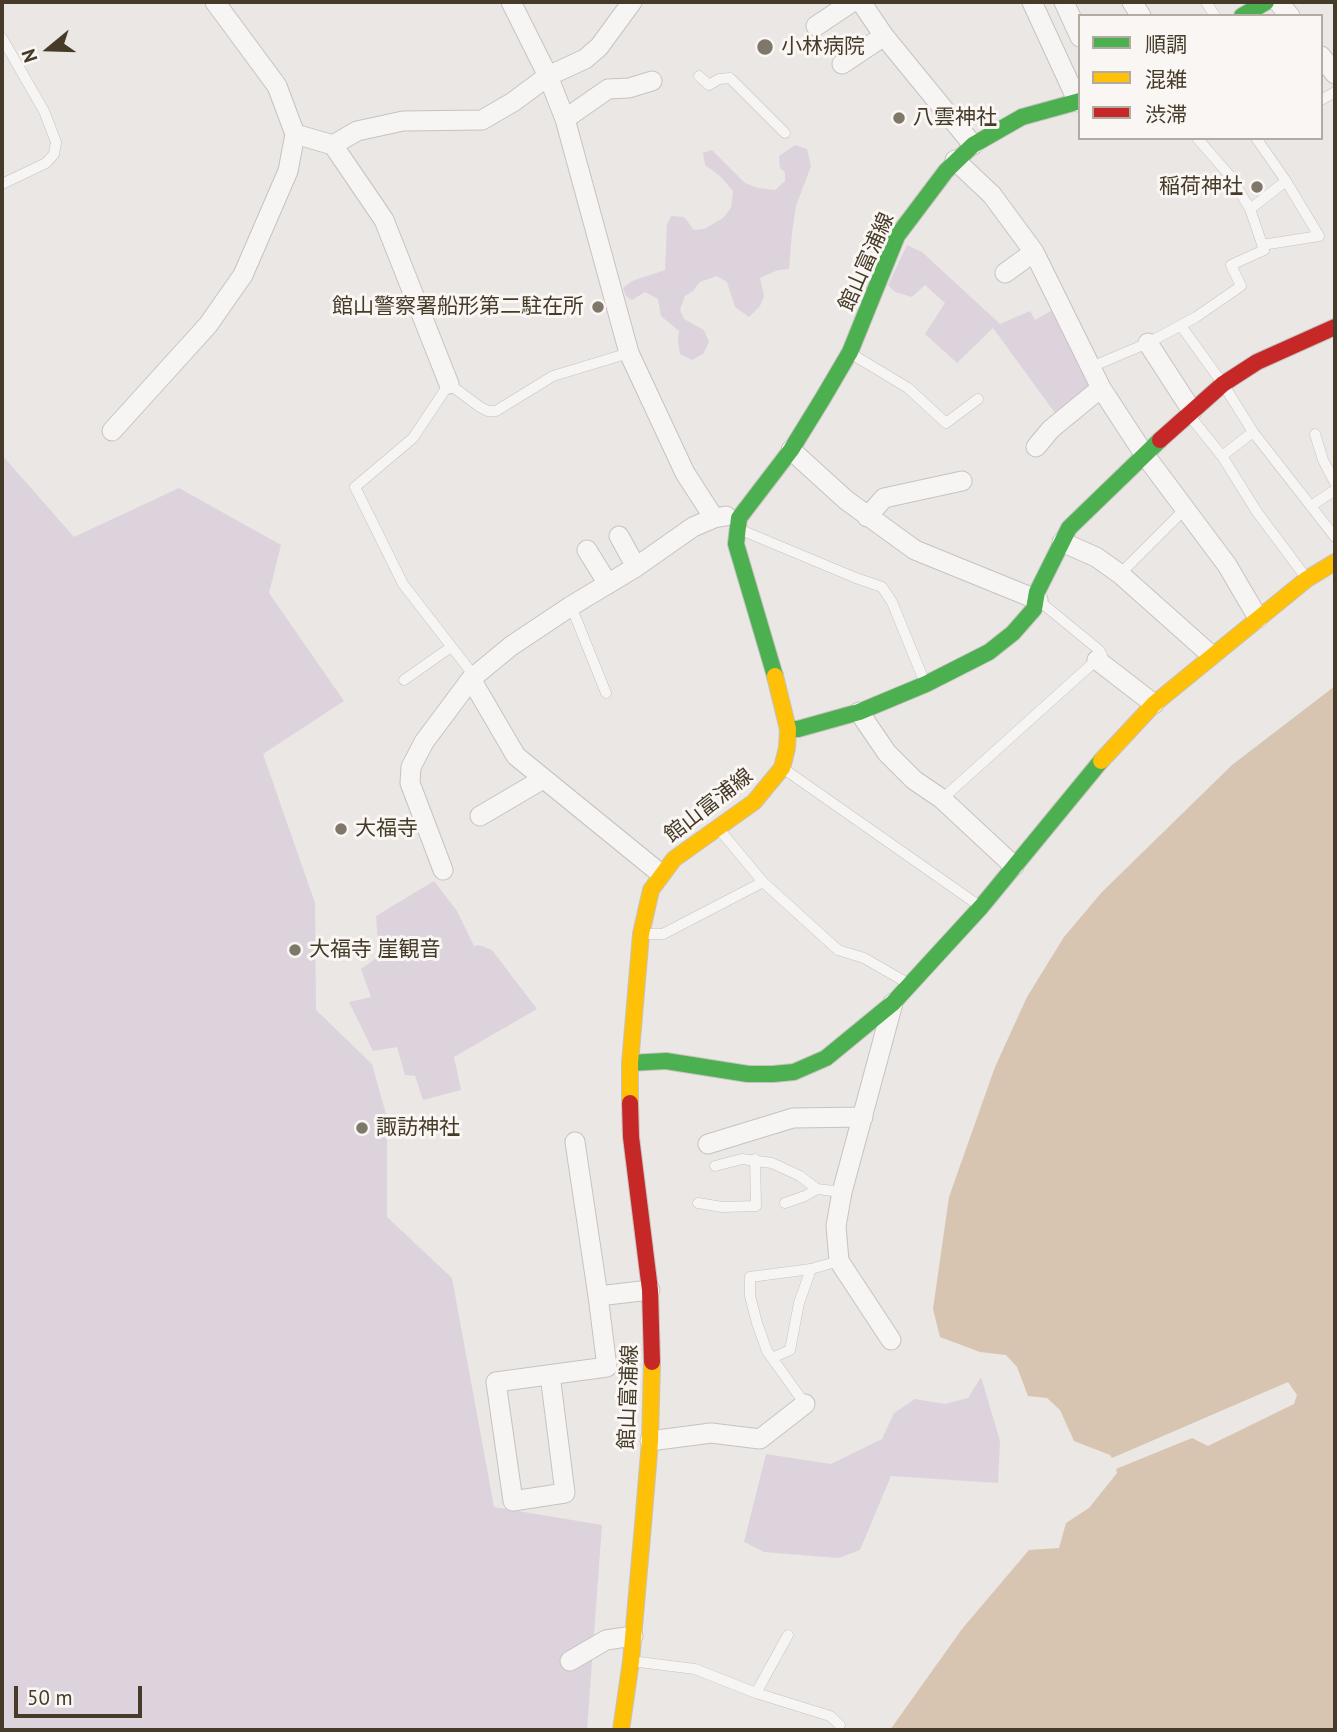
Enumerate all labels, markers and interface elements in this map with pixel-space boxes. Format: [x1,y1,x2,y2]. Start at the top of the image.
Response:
north arrow [14,14,84,84]
legend [1078,14,1323,140]
text: 順調 [1145,31,1187,58]
place label: 小林病院 [781,34,865,60]
marker: 小林病院 [755,37,775,57]
text: N [16,46,43,66]
text: 混雑 [1145,66,1187,93]
text: 渋滞 [1145,101,1187,128]
place label: 八雲神社 [913,105,997,131]
marker: 八雲神社 [891,110,907,126]
place label: 稲荷神社 [1159,174,1243,200]
marker: 稲荷神社 [1249,179,1265,195]
street label: 館山富浦線 [834,209,900,315]
place label: 館山警察署船形第二駐在所 [332,294,584,320]
marker: 館山警察署船形第二駐在所 [590,299,606,315]
street label: 館山富浦線 [660,764,758,848]
place label: 大福寺 [355,816,418,842]
marker: 大福寺 [333,821,349,837]
place label: 大福寺 崖観音 [309,937,441,963]
marker: 大福寺 崖観音 [287,942,303,958]
place label: 諏訪神社 [376,1115,460,1141]
marker: 諏訪神社 [354,1120,370,1136]
street label: 館山富浦線 [615,1344,643,1450]
scale bar [18,1672,145,1716]
text: 50 m [27,1684,73,1711]

